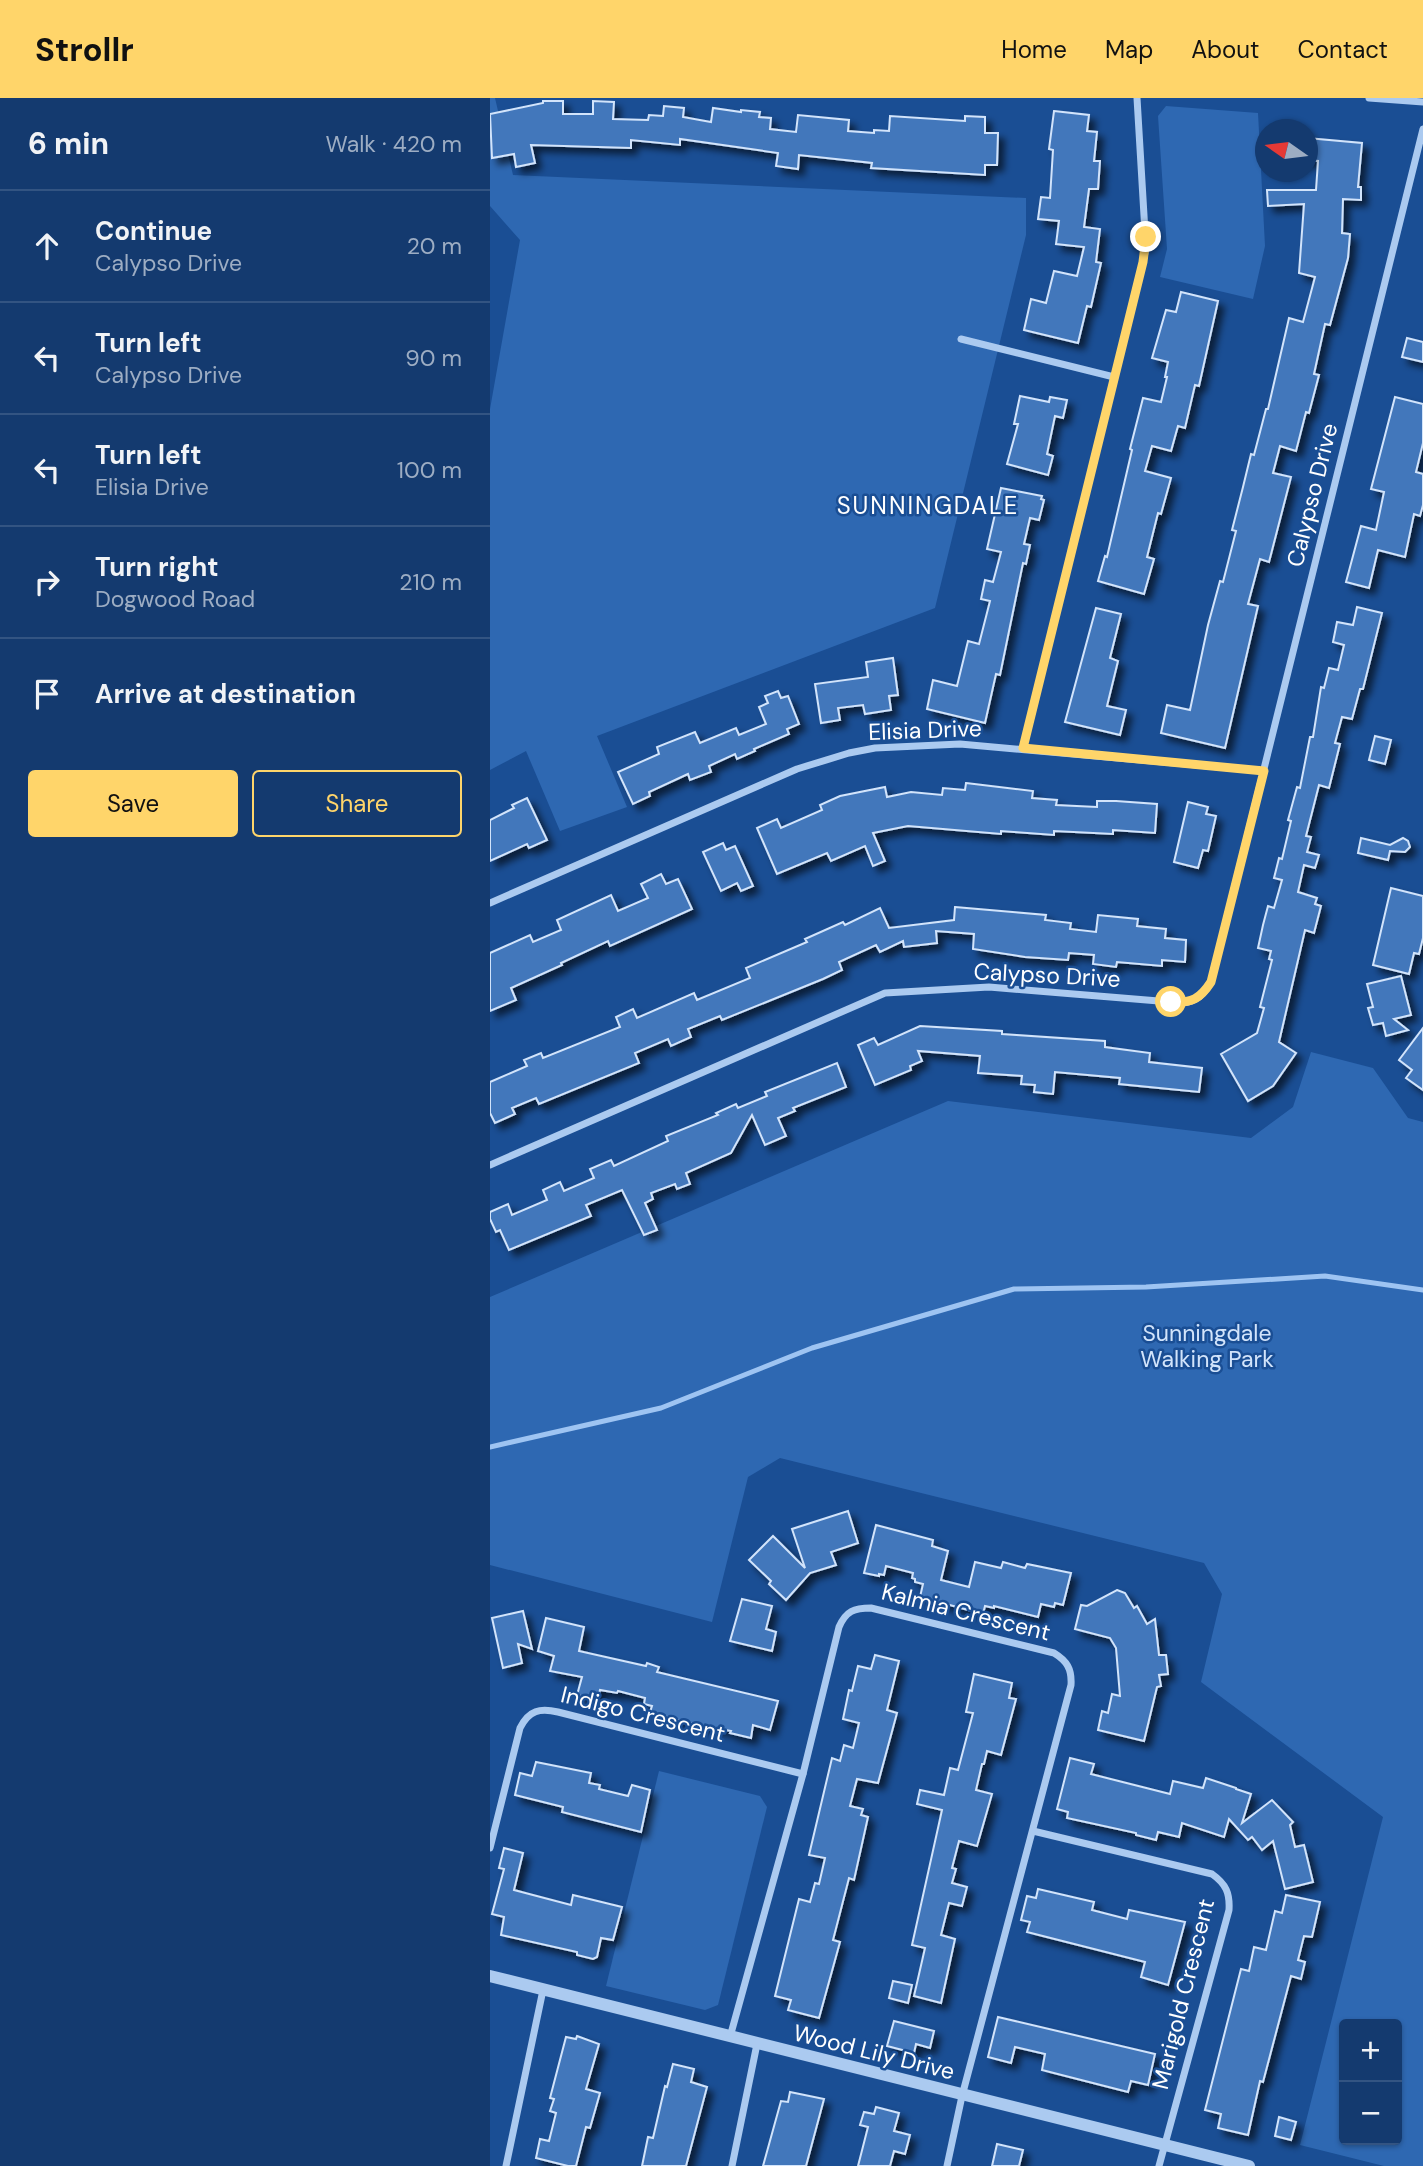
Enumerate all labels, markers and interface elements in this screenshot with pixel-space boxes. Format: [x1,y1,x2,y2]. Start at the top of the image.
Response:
text: Strollr [35,28,134,71]
text: Home [1001,34,1067,65]
text: Map [1105,34,1153,65]
text: About [1191,34,1260,65]
text: Contact [1298,34,1388,65]
north arrow [1255,119,1318,182]
text: 6 min [28,124,109,163]
text: Walk · 420 m [326,129,462,159]
text: Continue [95,214,212,248]
route end [1130,221,1161,252]
icon: ahead [28,227,66,265]
text: 20 m [407,231,462,261]
text: Calypso Drive [95,248,242,278]
text: Turn left [95,326,202,360]
icon: left [28,339,66,377]
text: 90 m [405,343,462,373]
text: Calypso Drive [95,360,242,390]
street label: Calypso Drive [1280,420,1344,570]
text: Turn left [95,438,202,472]
icon: left [28,451,66,489]
text: 100 m [397,455,462,485]
text: Elisia Drive [95,472,209,502]
district label: SUNNINGDALE [837,490,1019,521]
text: Turn right [95,550,219,584]
icon: right [28,563,66,601]
text: 210 m [399,567,462,597]
text: Dogwood Road [95,584,255,614]
icon: arrive [28,675,66,713]
text: Arrive at destination [95,677,356,711]
street label: Elisia Drive [868,713,982,747]
button: Save [28,770,238,837]
button: Share [252,770,462,837]
street label: Calypso Drive [973,956,1121,994]
route start [1155,986,1186,1017]
park label: Sunningdale Walking Park [1140,1318,1274,1374]
street label: Kalmia Crescent [879,1577,1053,1647]
street label: Indigo Crescent [558,1679,728,1749]
street label: Marigold Crescent [1145,1896,1221,2092]
street label: Wood Lily Drive [790,2017,958,2087]
map controls [1339,2019,1402,2145]
button: + [1339,2019,1402,2082]
button: − [1339,2082,1402,2145]

